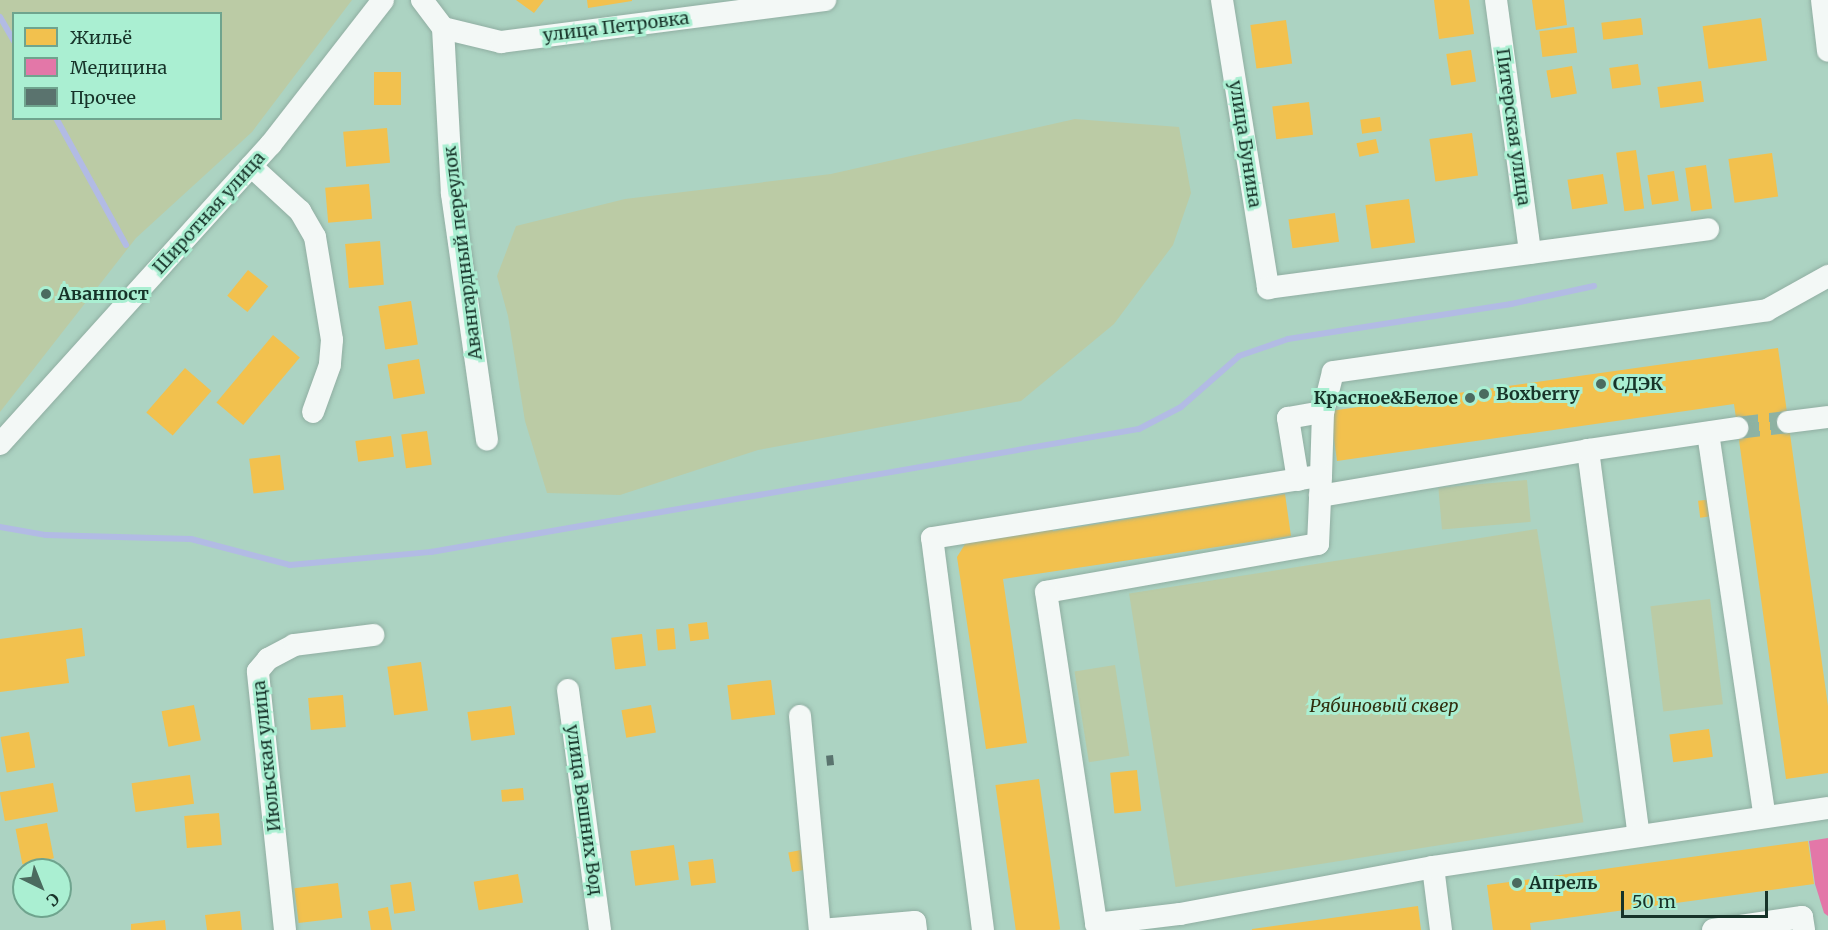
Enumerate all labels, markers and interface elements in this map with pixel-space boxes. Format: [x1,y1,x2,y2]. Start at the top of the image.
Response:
street label: улица Петровка [542,7,690,47]
legend [12,12,222,120]
text: Жильё [70,26,132,49]
street label: Питерская улица [1491,47,1535,207]
text: Медицина [70,56,167,79]
street label: улица Бунина [1224,79,1266,209]
text: Прочее [70,86,136,109]
street label: Авангардный переулок [439,145,487,361]
street label: Широтная улица [148,147,270,279]
place label: Аванпост [58,283,149,305]
marker: Аванпост [39,287,53,301]
place label: СДЭК [1613,373,1663,395]
marker: СДЭК [1594,377,1608,391]
place label: Boxberry [1496,383,1579,405]
place label: Красное&Белое [1313,387,1458,409]
marker: Boxberry [1477,387,1491,401]
marker: Красное&Белое [1463,391,1477,405]
street label: Июльская улица [248,679,286,833]
park label: Рябиновый сквер [1309,695,1459,717]
street label: улица Вешних Вод [561,723,607,897]
north arrow [12,858,72,918]
place label: Апрель [1529,872,1597,894]
marker: Апрель [1510,876,1524,890]
scale bar [1624,879,1771,917]
text: С [42,889,64,911]
text: 50 m [1632,890,1676,913]

